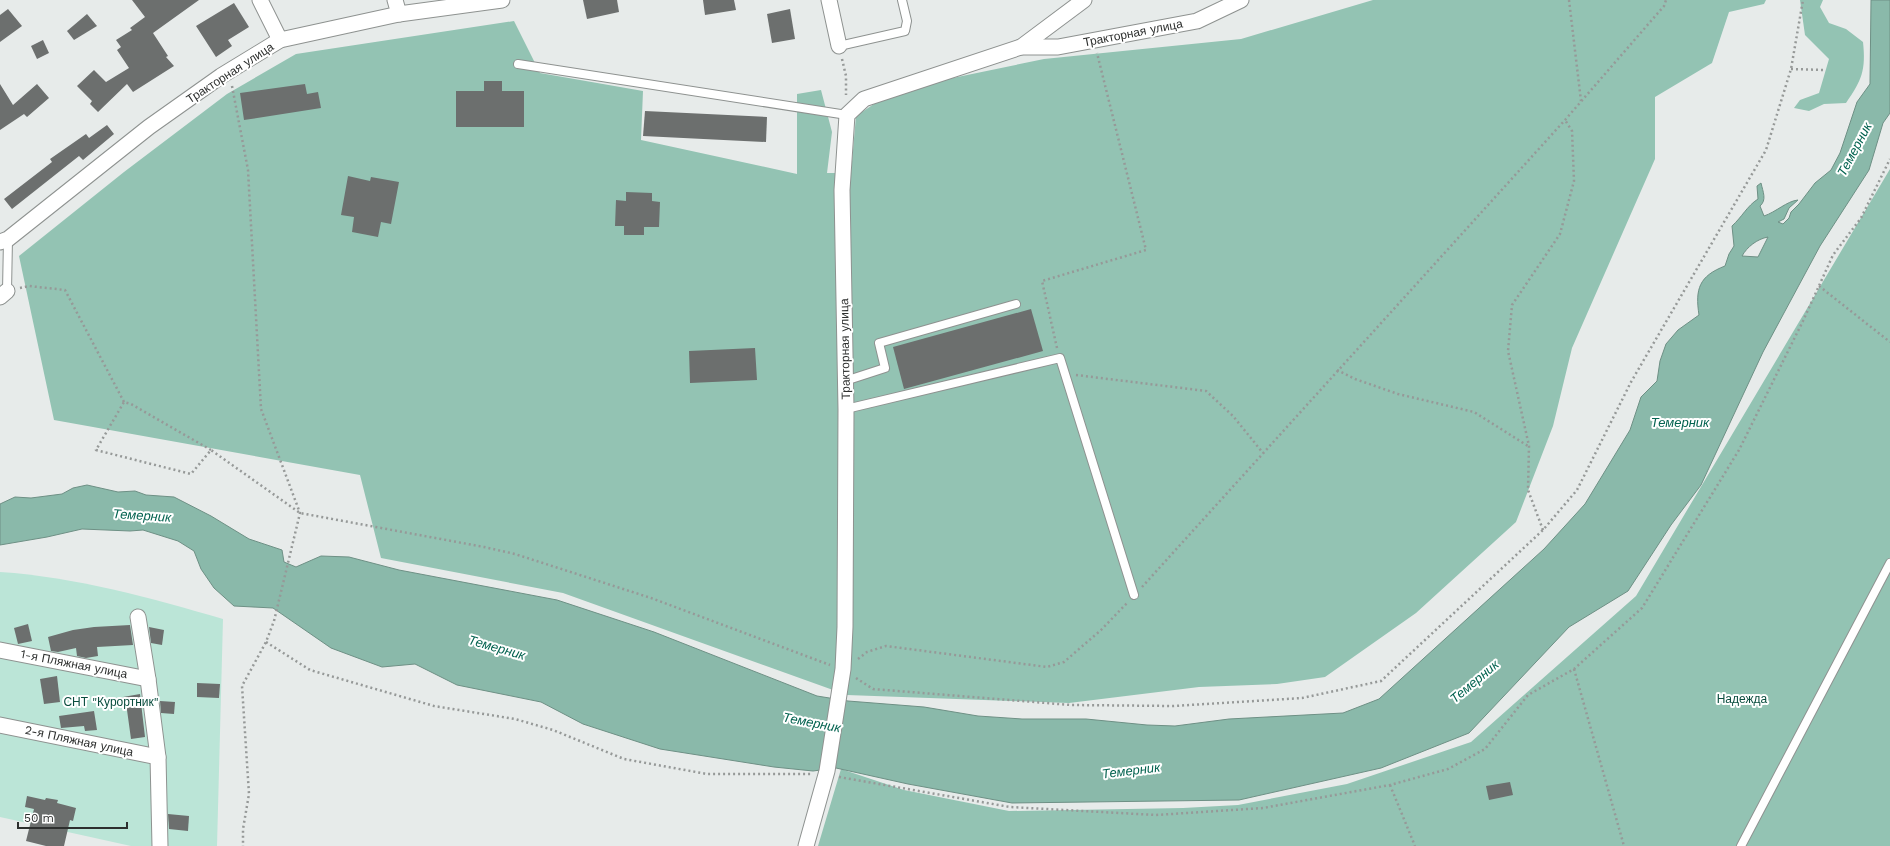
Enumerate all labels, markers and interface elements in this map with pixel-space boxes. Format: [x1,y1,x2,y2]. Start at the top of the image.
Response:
street label: Тракторная улица [1082,16,1184,50]
street label: Тракторная улица [184,39,276,106]
water label: Темерник [1834,119,1875,179]
street label: Тракторная улица [837,298,853,400]
water label: Темерник [1651,415,1710,430]
water label: Темерник [112,506,173,525]
water label: Темерник [467,632,528,663]
street label: 1-я Пляжная улица [19,647,129,681]
water label: Темерник [1447,656,1502,706]
park label: Надежда [1717,692,1768,706]
park label: СНТ "Курортник" [63,695,159,709]
water label: Темерник [782,710,843,736]
street label: 2-я Пляжная улица [24,723,135,759]
water label: Темерник [1101,759,1162,782]
scale bar [18,804,127,830]
text: 50 m [24,811,54,825]

